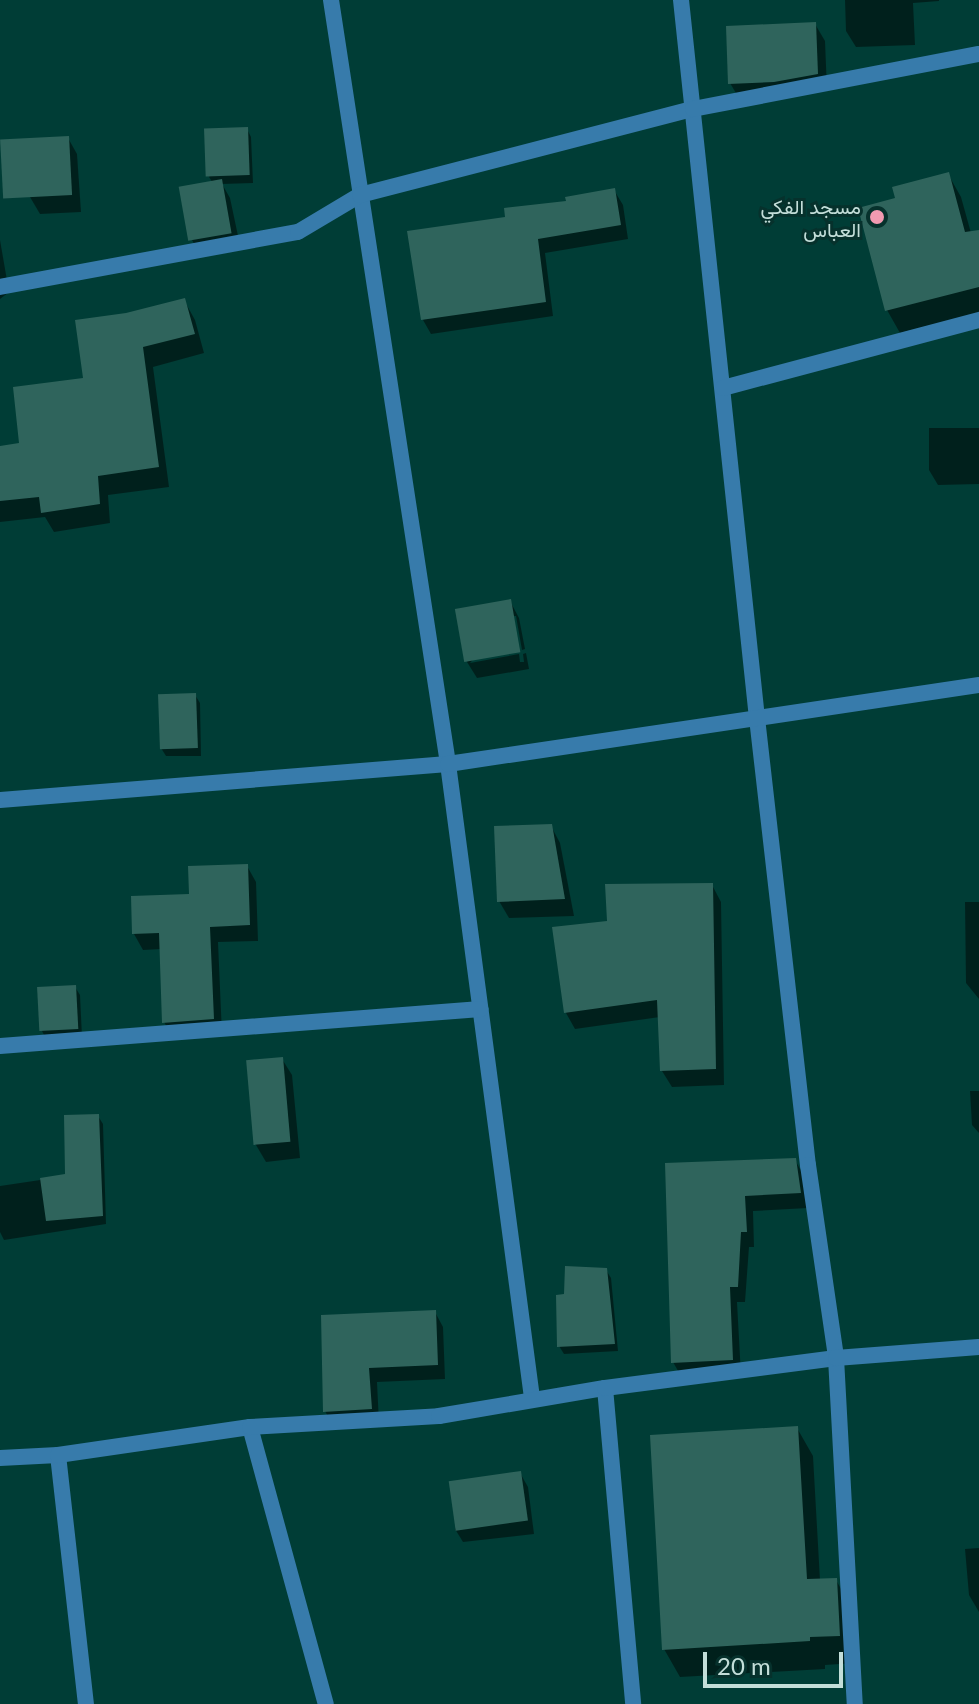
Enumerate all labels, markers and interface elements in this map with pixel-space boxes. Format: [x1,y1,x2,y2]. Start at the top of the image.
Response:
place label: مسجد الفكي العباس [761,194,861,241]
marker: مسجد الفكي العباس [868,208,886,226]
scale bar [707,1636,847,1686]
text: 20 m [717,1651,771,1680]

